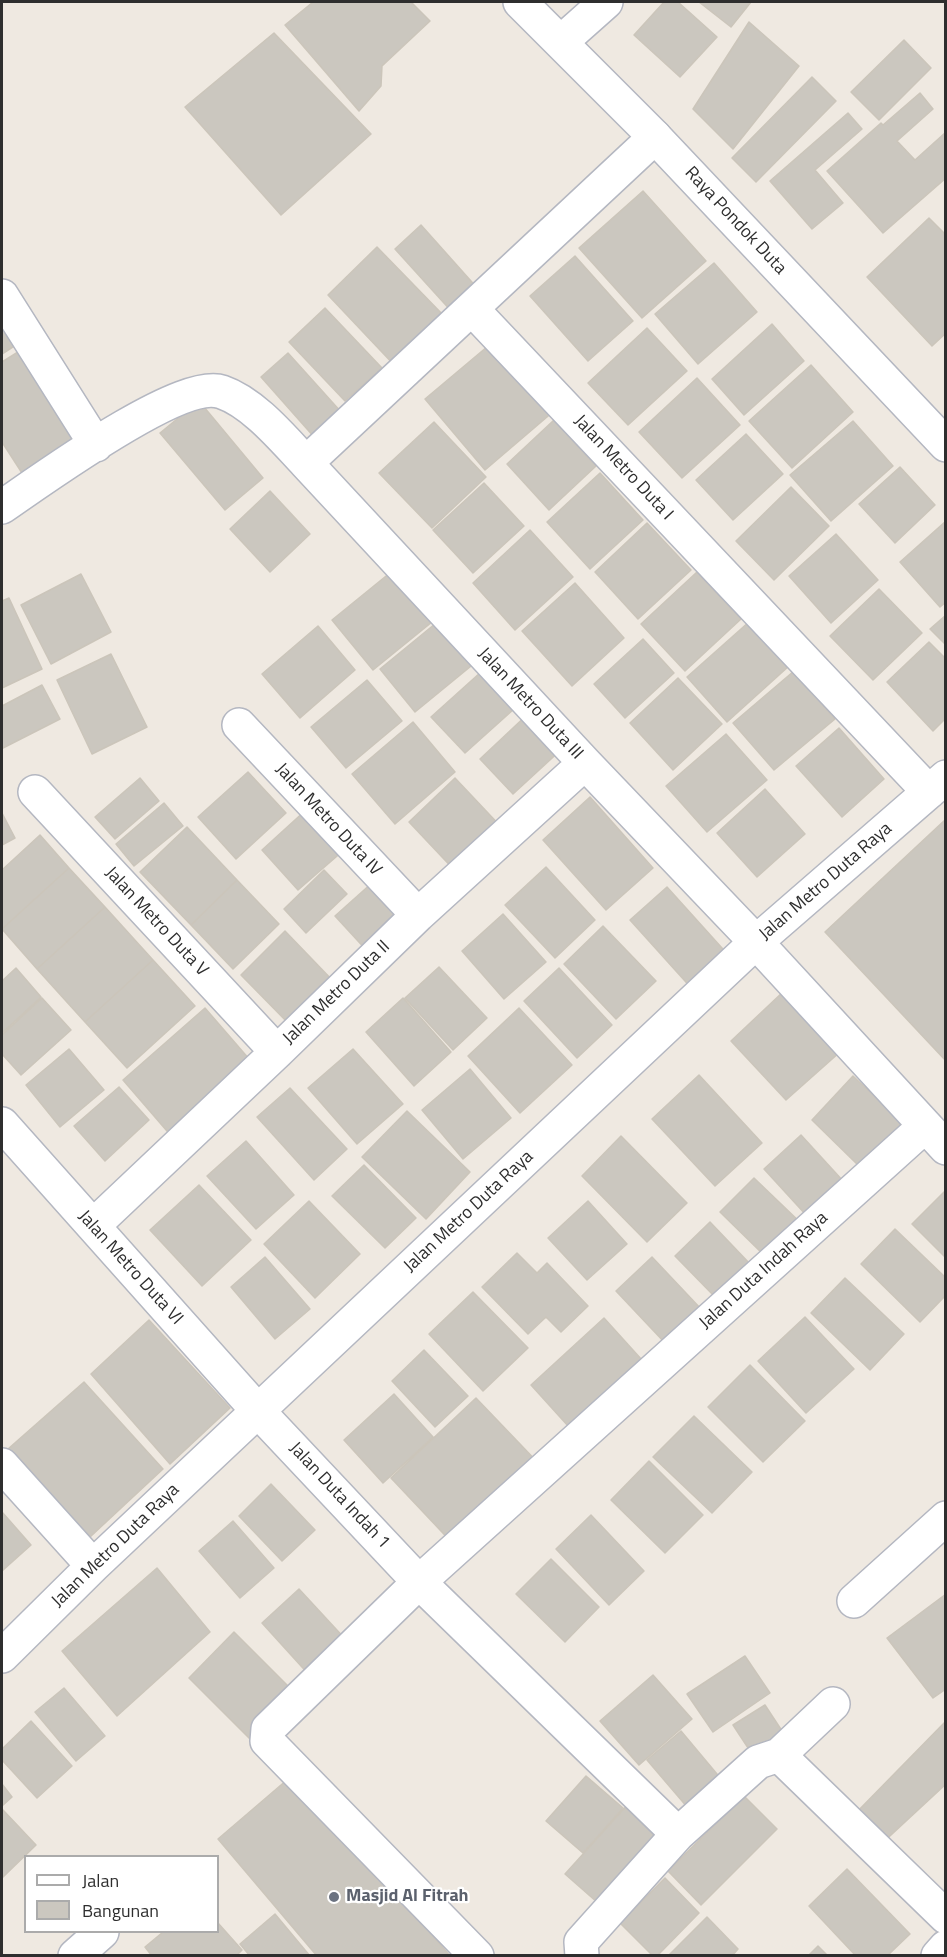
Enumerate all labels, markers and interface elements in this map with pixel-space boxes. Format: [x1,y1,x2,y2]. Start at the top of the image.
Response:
street label: Raya Pondok Duta [680,163,790,279]
street label: Jalan Metro Duta I [569,411,677,525]
street label: Jalan Metro Duta III [473,644,587,764]
street label: Jalan Metro Duta IV [270,759,386,881]
street label: Jalan Metro Duta Raya [755,818,897,946]
street label: Jalan Metro Duta V [100,863,212,981]
street label: Jalan Metro Duta II [279,937,395,1049]
street label: Jalan Metro Duta Raya [400,1146,538,1278]
street label: Jalan Metro Duta VI [73,1206,187,1330]
street label: Jalan Duta Indah Raya [695,1208,833,1334]
street label: Jalan Duta Indah 1 [284,1438,394,1554]
street label: Jalan Metro Duta Raya [48,1480,184,1612]
legend [24,1855,219,1933]
text: Jalan [82,1867,119,1894]
place label: Masjid Al Fitrah [346,1886,469,1908]
marker: Masjid Al Fitrah [327,1890,341,1904]
text: Bangunan [82,1897,159,1924]

